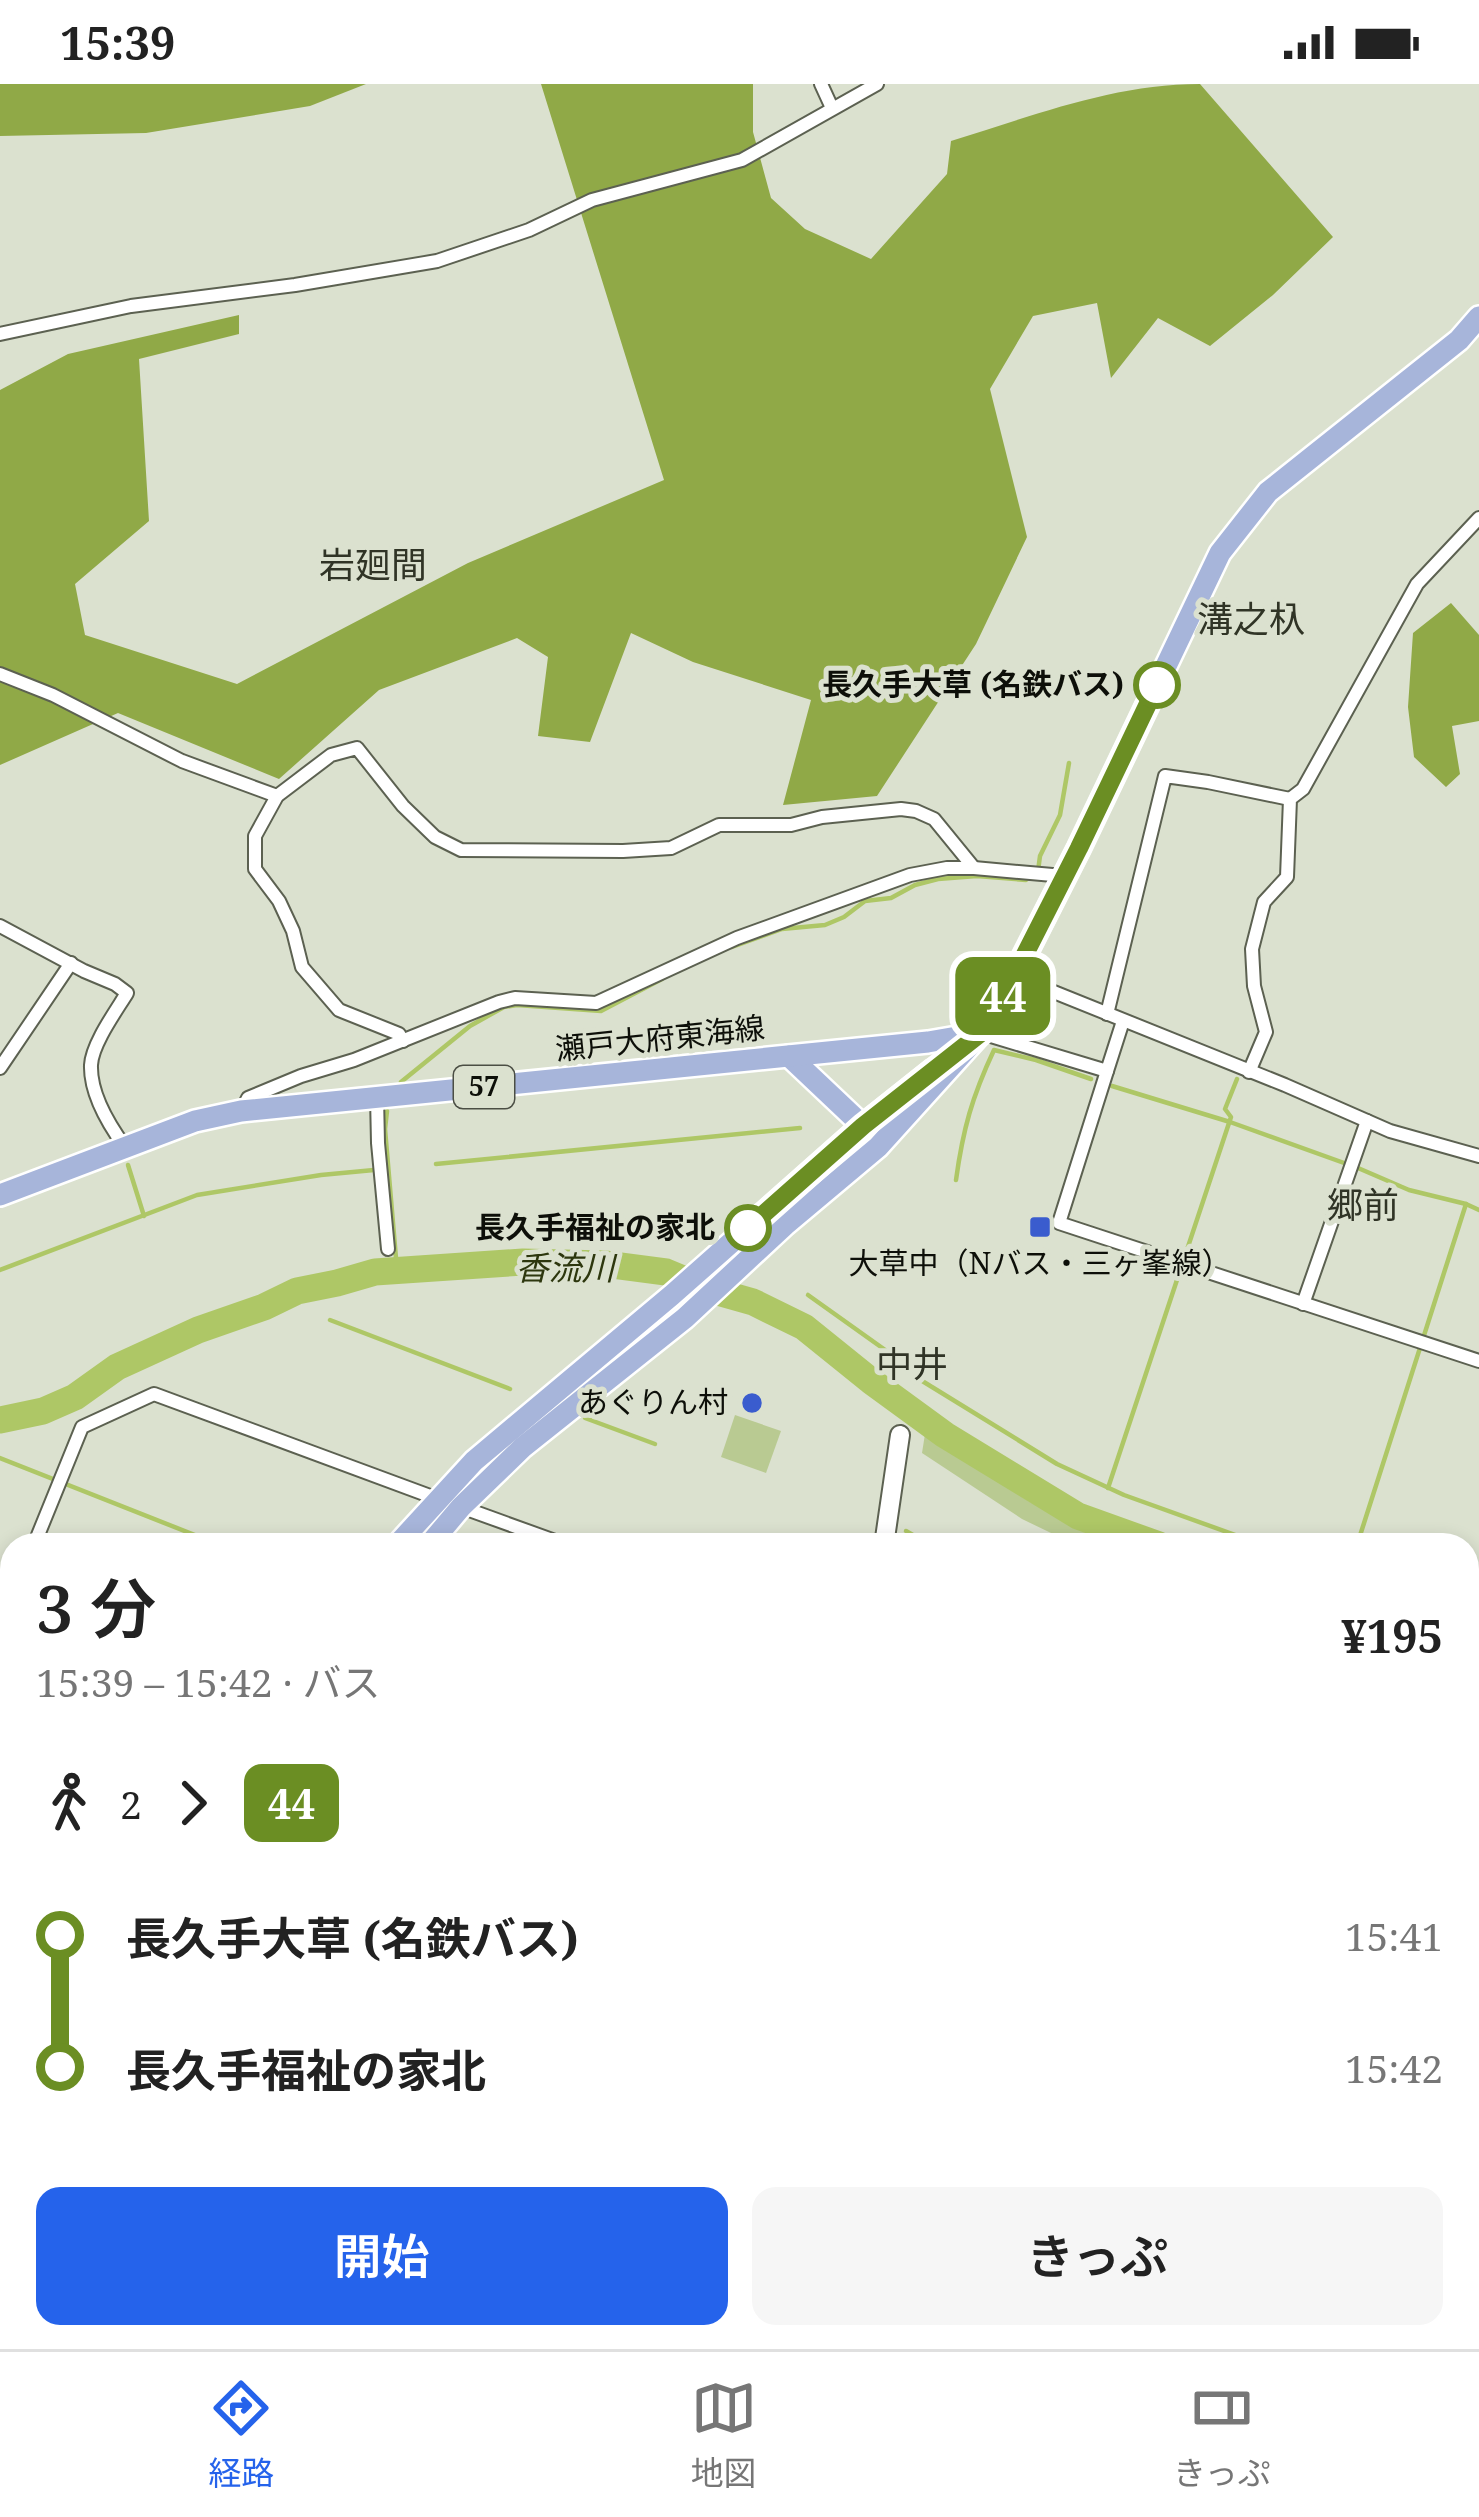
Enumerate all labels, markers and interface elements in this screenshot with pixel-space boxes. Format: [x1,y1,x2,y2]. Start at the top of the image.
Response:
text: 15:39 [60,12,175,73]
district label: 岩廻間 [319,540,427,589]
district label: 溝之杁 [1197,594,1305,643]
place label: 長久手大草 (名鉄バス) [822,663,1124,704]
marker: 長久手大草 (名鉄バス) [1135,663,1179,707]
line badge: 44 [949,957,1057,1035]
text: 44 [979,967,1027,1024]
street label: 瀬戸大府東海線 [553,1006,766,1069]
road number: 57 [454,1066,514,1108]
district label: 郷前 [1327,1180,1399,1229]
place label: 長久手福祉の家北 [475,1206,715,1247]
marker: 長久手福祉の家北 [726,1206,770,1250]
marker: 大草中（Nバス・三ヶ峯線） [1027,1214,1053,1240]
place label: 大草中（Nバス・三ヶ峯線） [849,1242,1231,1283]
water label: 香流川 [516,1245,618,1290]
district label: 中井 [876,1339,948,1388]
place label: あぐりん村 [578,1381,728,1422]
marker: あぐりん村 [739,1390,765,1416]
text: 3 分 [36,1562,156,1652]
text: ¥195 [1341,1605,1443,1666]
text: 15:39 – 15:42 · バス [36,1655,381,1708]
icon: walk [36,1770,102,1836]
icon: forward [160,1770,226,1836]
text: 44 [268,1774,315,1831]
text: 2 [120,1777,142,1830]
text: 長久手大草 (名鉄バス) [126,1907,579,1968]
text: 15:41 [1345,1909,1443,1962]
text: 長久手福祉の家北 [126,2039,486,2100]
text: 15:42 [1345,2041,1443,2094]
button: 開始 [36,2187,728,2325]
button: きっぷ [752,2187,1443,2325]
tab: 経路 [208,2375,274,2495]
tab: 地図 [691,2375,757,2495]
tab: きっぷ [1173,2375,1271,2495]

